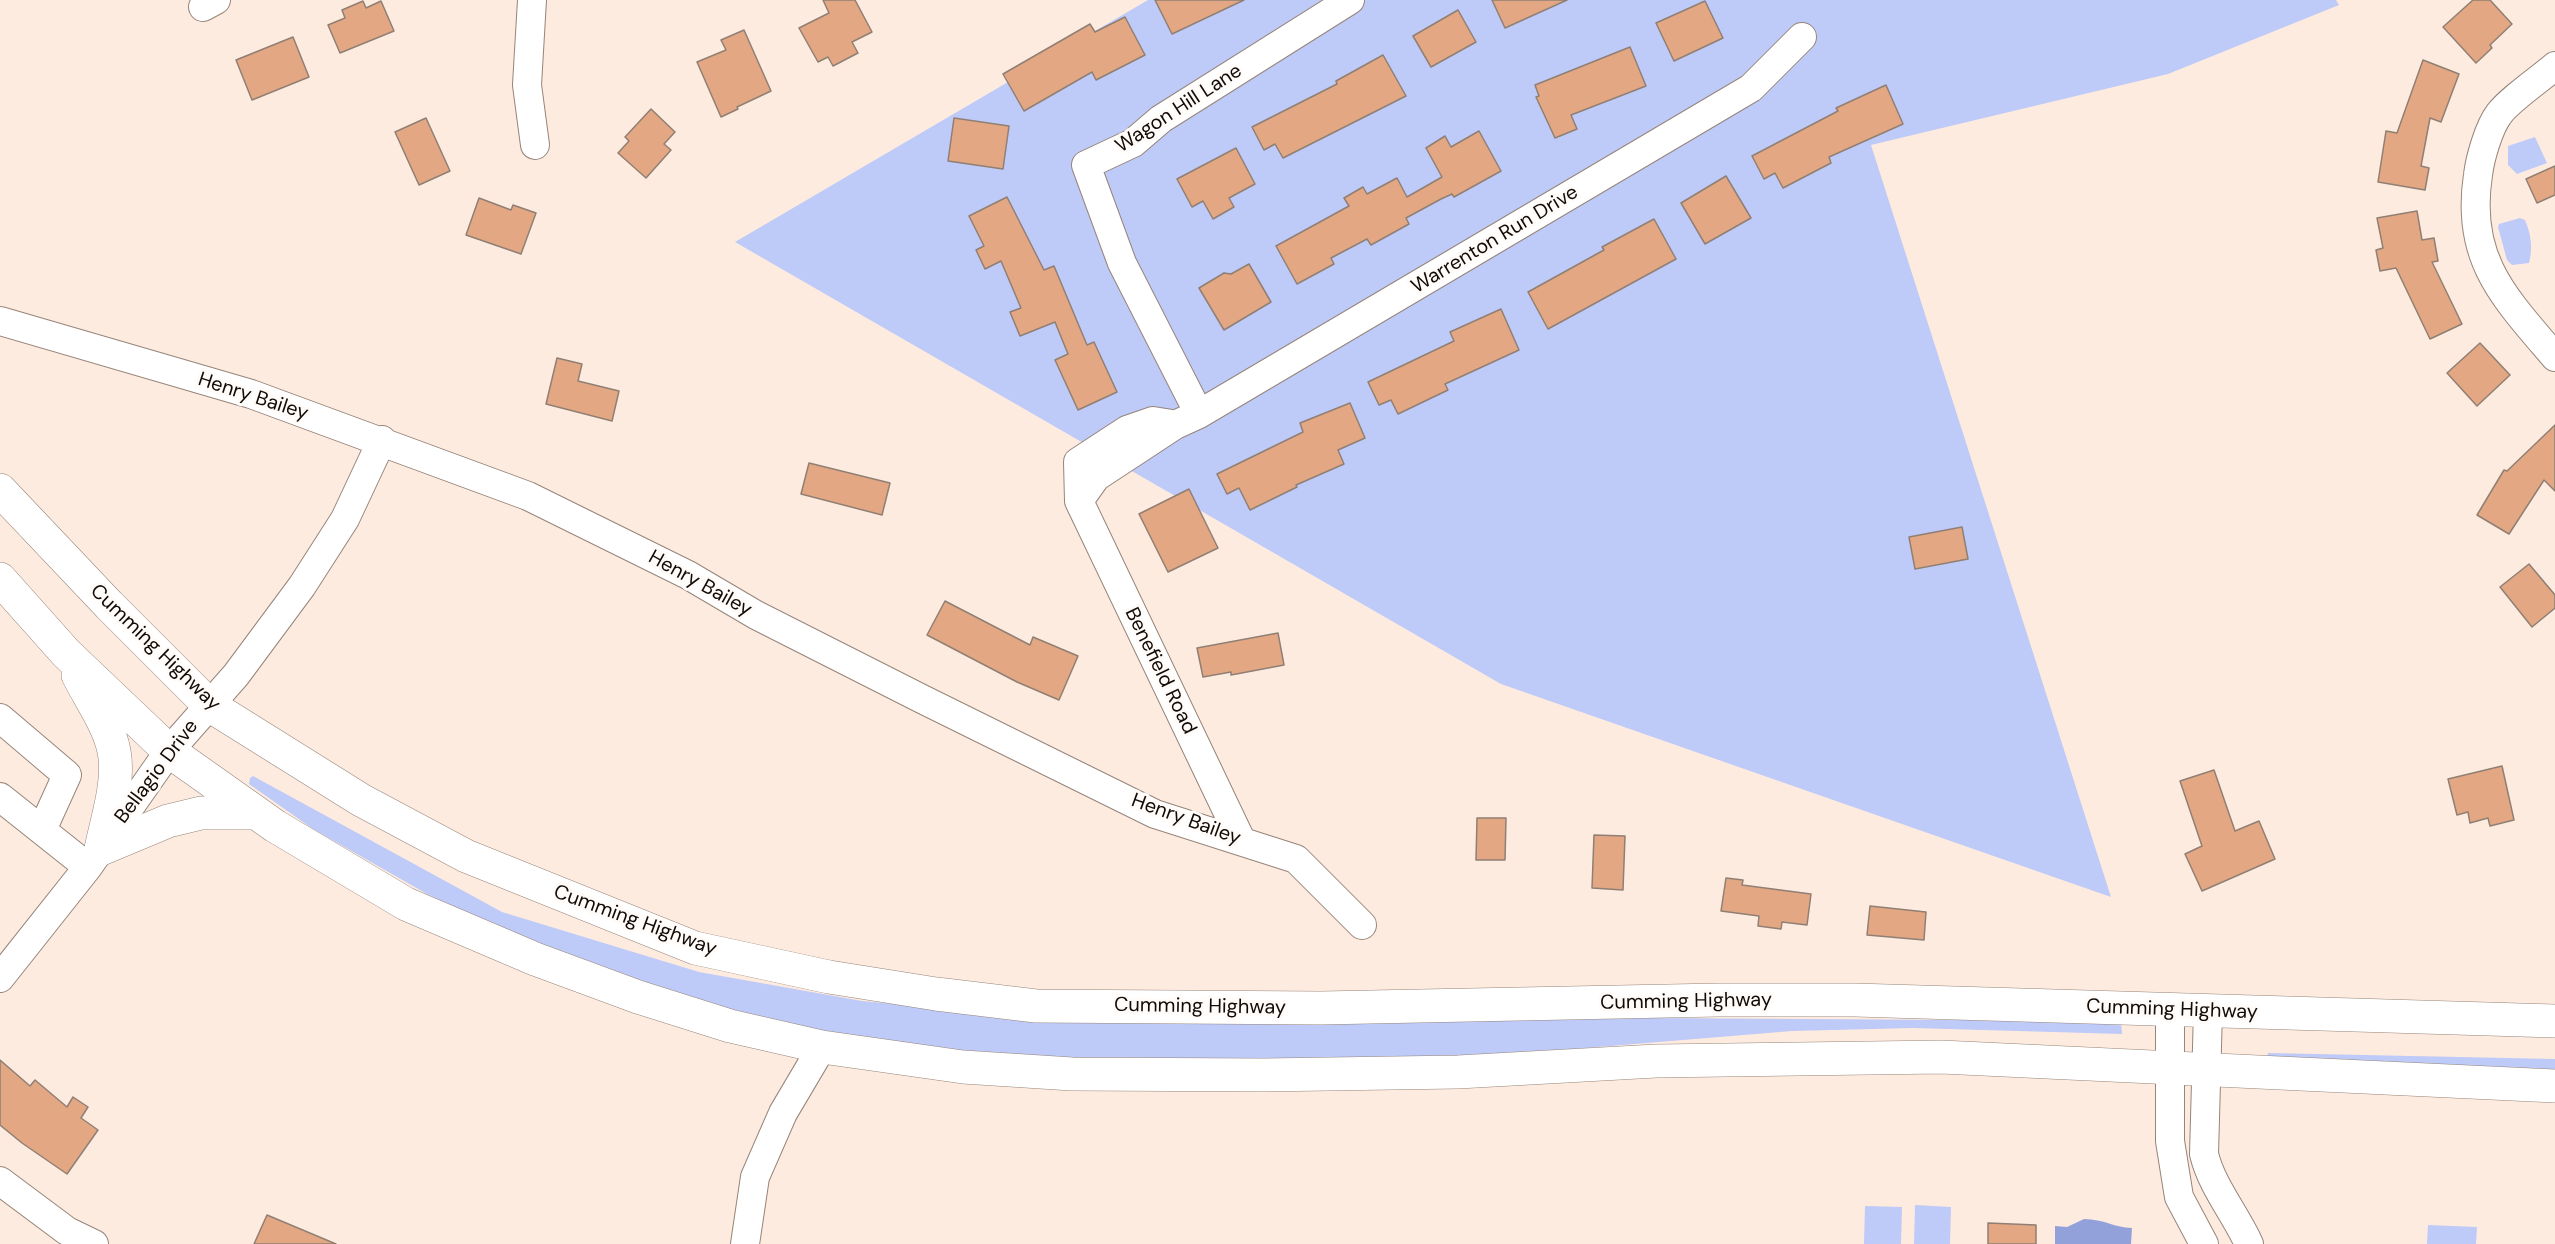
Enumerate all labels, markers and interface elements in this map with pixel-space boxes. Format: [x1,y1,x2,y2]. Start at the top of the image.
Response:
street label: Wagon Hill Lane [1111,59,1247,159]
street label: Warrenton Run Drive [1407,181,1583,299]
street label: Henry Bailey [195,368,311,426]
street label: Henry Bailey [644,546,756,622]
street label: Cumming Highway [85,580,225,716]
street label: Benefield Road [1119,604,1201,738]
street label: Bellagio Drive [110,715,204,829]
street label: Henry Bailey [1128,789,1244,851]
street label: Cumming Highway [550,880,720,962]
street label: Cumming Highway [1600,989,1772,1015]
street label: Cumming Highway [1114,994,1286,1020]
street label: Cumming Highway [2086,995,2258,1025]

